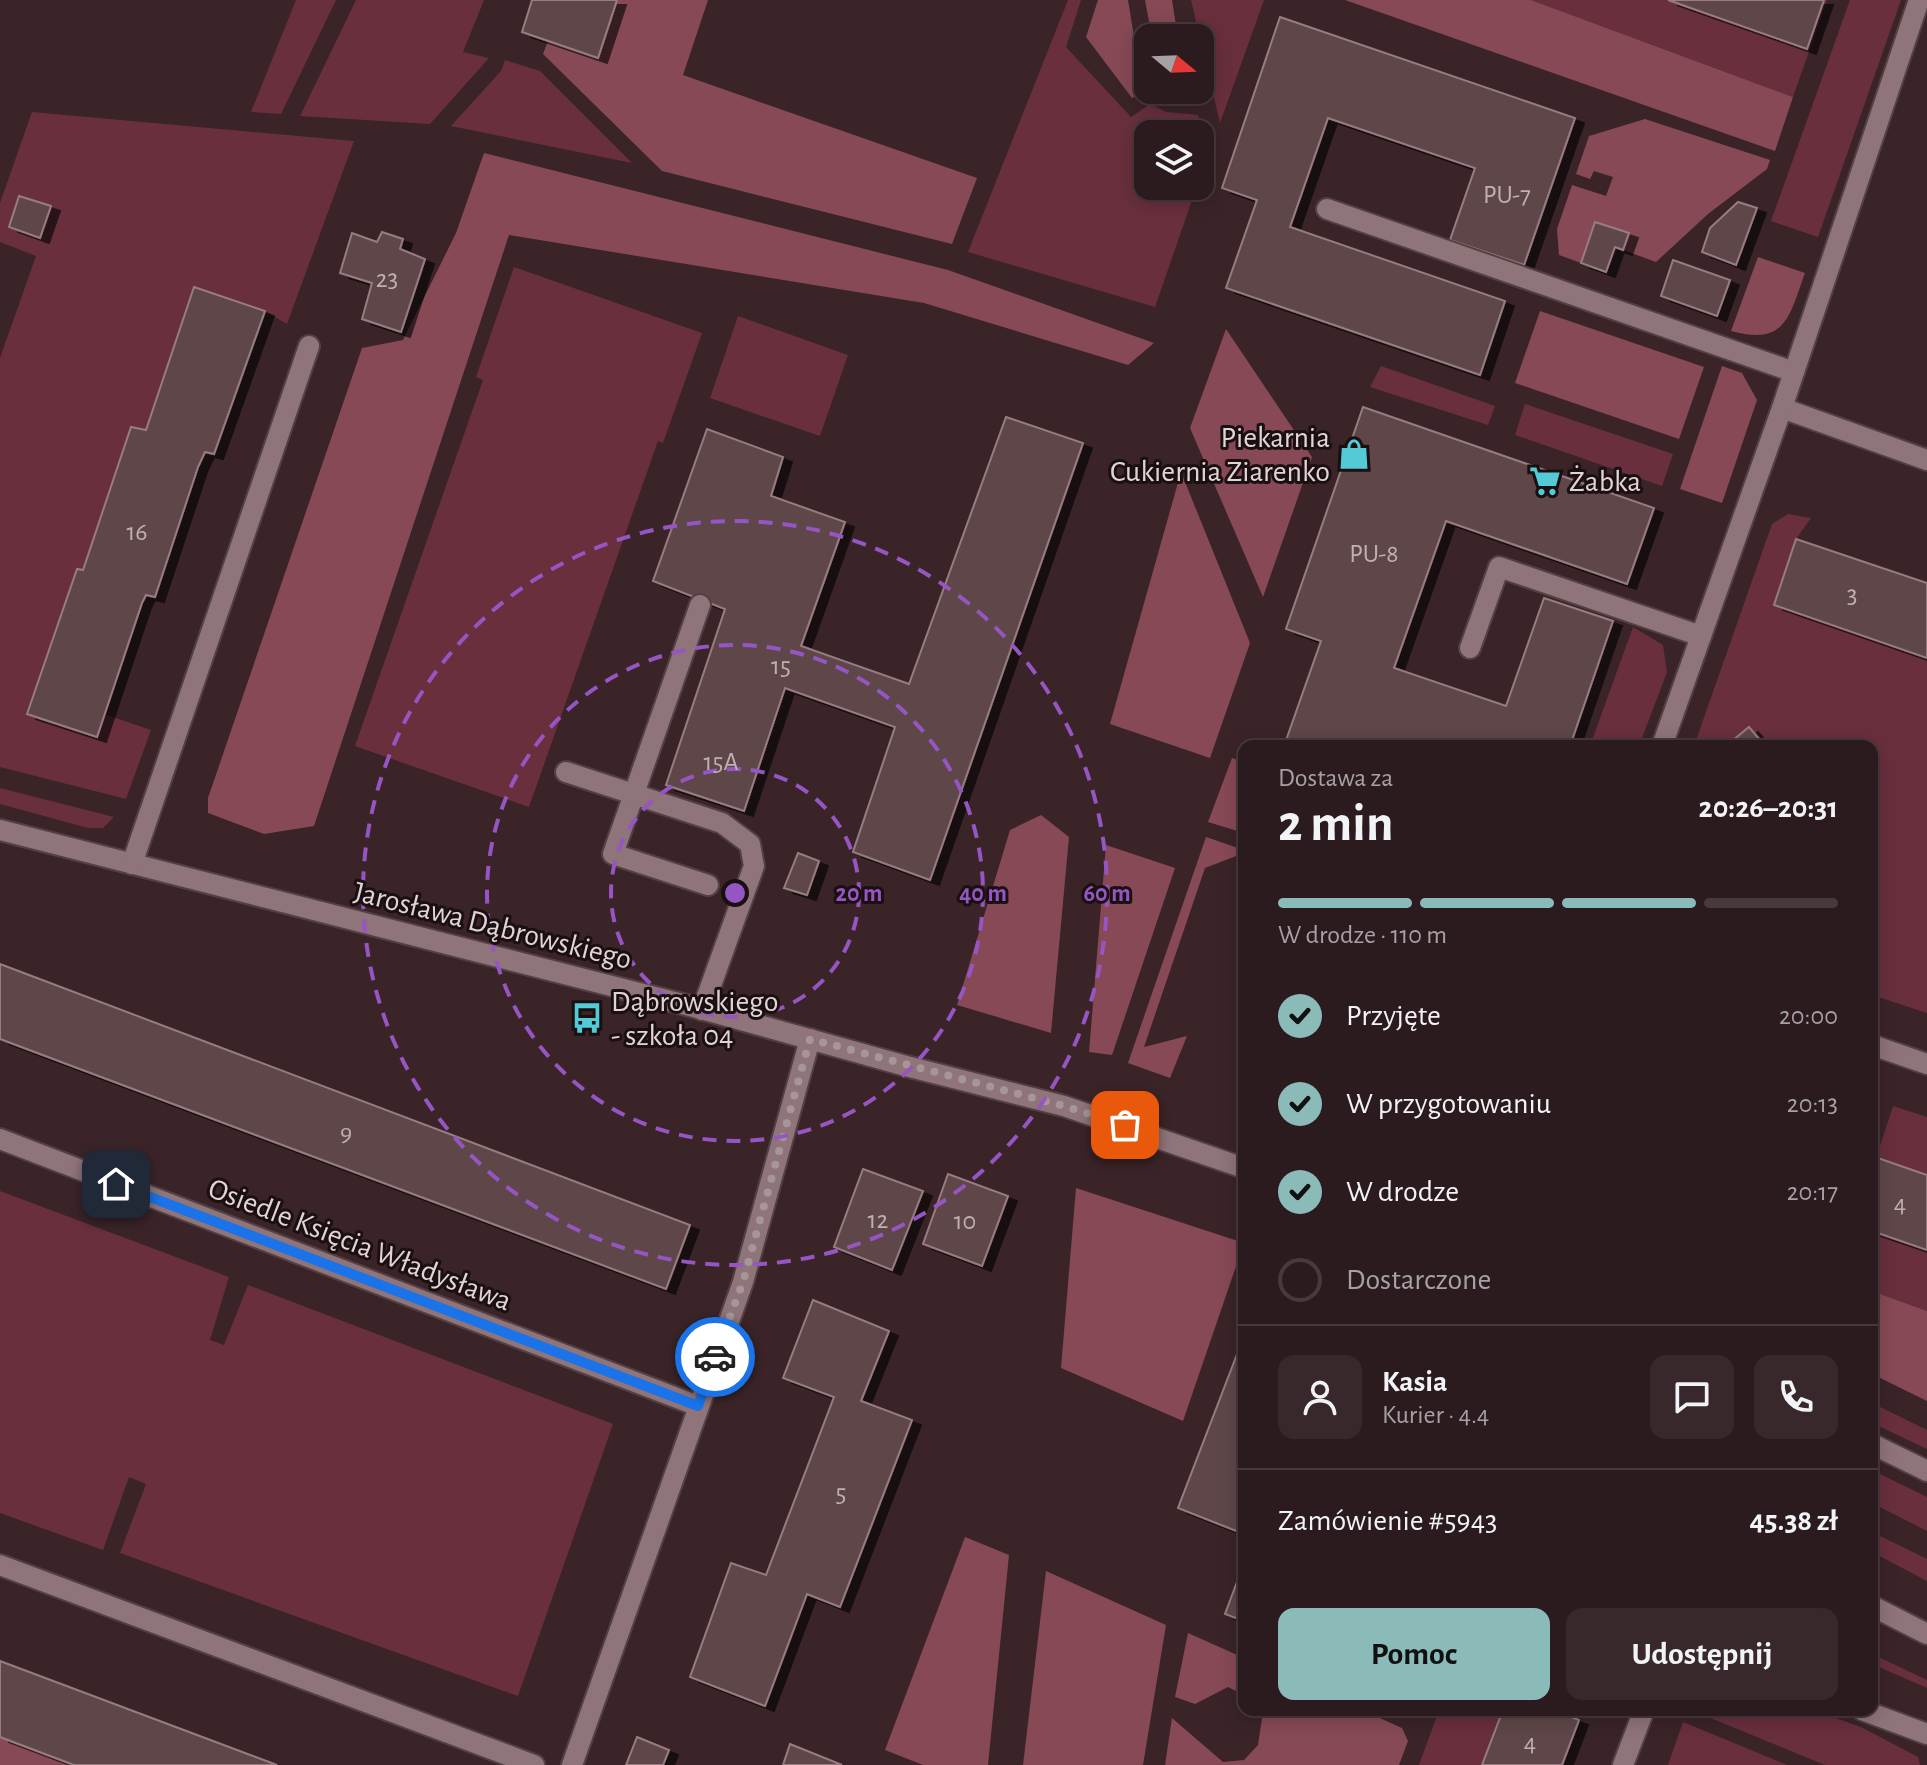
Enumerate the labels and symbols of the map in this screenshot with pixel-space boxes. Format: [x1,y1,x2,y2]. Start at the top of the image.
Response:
north arrow [1134,24,1214,104]
house number: PU-7 [1483,182,1531,208]
house number: 23 [376,266,398,292]
place label: Piekarnia Cukiernia Ziarenko [1110,423,1330,487]
shop icon: Piekarnia Cukiernia Ziarenko [1337,437,1371,471]
supermarket icon: Żabka [1528,464,1562,498]
place label: Żabka [1569,465,1641,497]
house number: 16 [126,519,148,545]
house number: PU-8 [1349,541,1399,567]
house number: 3 [1847,582,1857,608]
house number: 15 [771,653,791,679]
house number: 15A [704,749,738,775]
street label: Jarosława Dąbrowskiego [351,877,635,975]
centre of rings [721,879,749,907]
text: 20 m [836,882,882,906]
text: 40 m [959,882,1007,906]
text: 60 m [1083,882,1131,906]
place label: Dąbrowskiego - szkoła 04 [611,987,778,1051]
bus stop icon: Dąbrowskiego - szkoła 04 [570,1001,604,1035]
pin [1091,1091,1159,1159]
house number: 9 [340,1120,352,1146]
pin [82,1150,150,1218]
street label: Osiedle Księcia Władysława [204,1173,515,1317]
house number: 4 [1894,1191,1906,1217]
house number: 12 [868,1207,889,1233]
house number: 10 [954,1208,976,1234]
courier [675,1317,755,1397]
house number: 5 [836,1480,846,1506]
house number: 4 [1524,1730,1536,1756]

